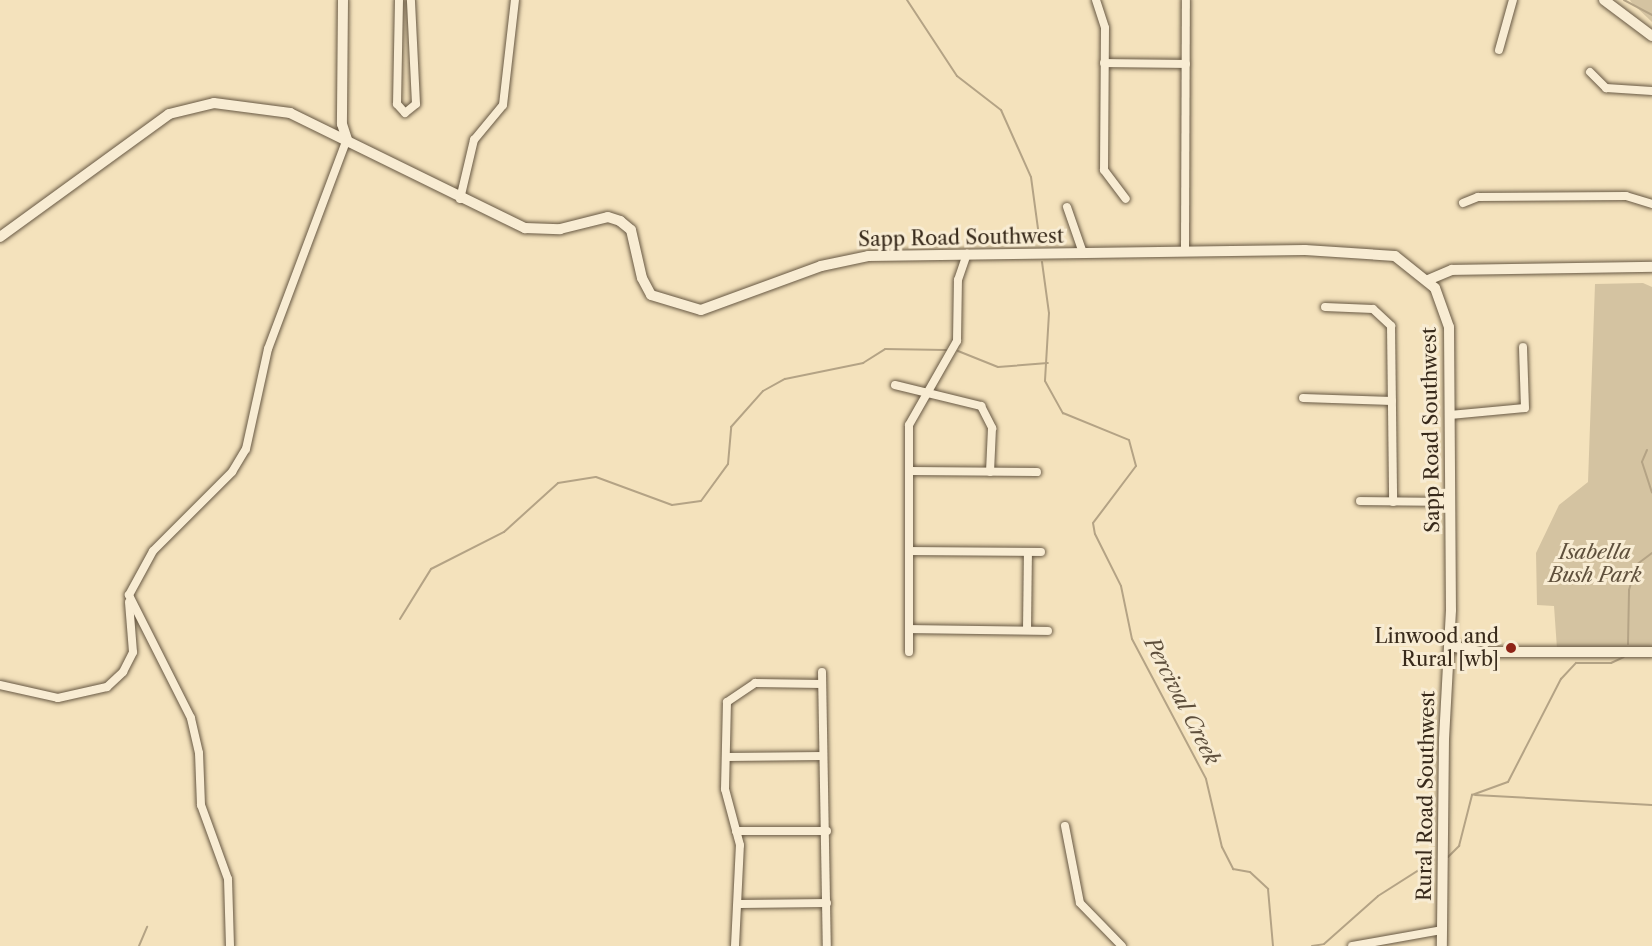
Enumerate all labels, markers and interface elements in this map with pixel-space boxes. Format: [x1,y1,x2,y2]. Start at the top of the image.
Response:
street label: Sapp Road Southwest [858,224,1064,252]
street label: Sapp Road Southwest [1417,327,1445,533]
park label: Isabella Bush Park [1548,540,1642,587]
place label: Linwood and Rural [wb] [1375,624,1499,671]
water label: Percival Creek [1139,633,1225,769]
marker: Linwood and Rural [wb] [1504,641,1518,655]
street label: Rural Road Southwest [1412,691,1440,901]

